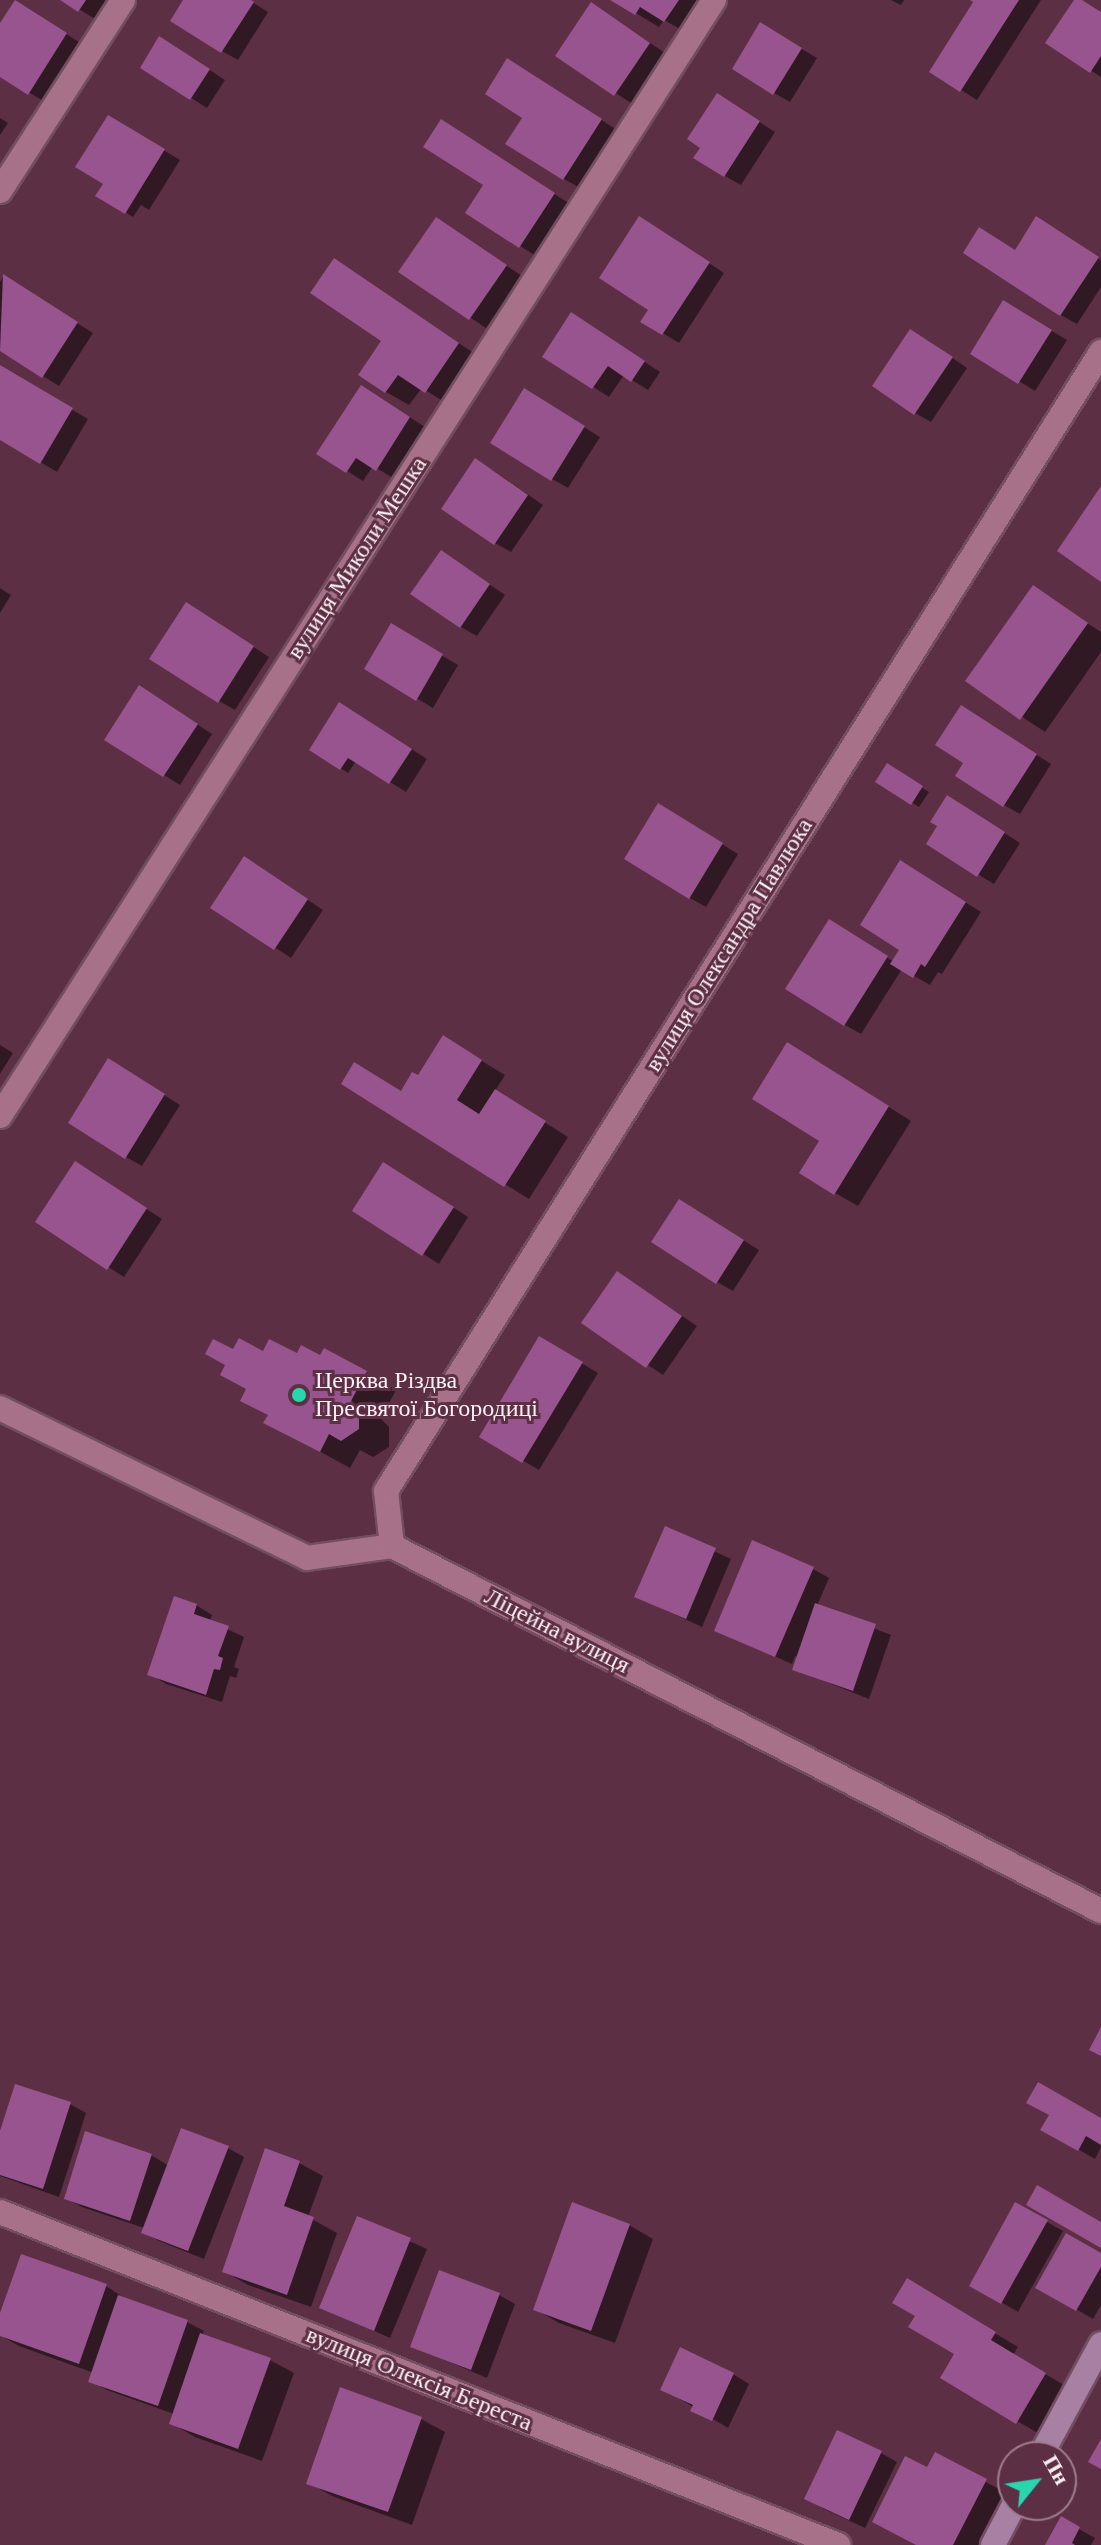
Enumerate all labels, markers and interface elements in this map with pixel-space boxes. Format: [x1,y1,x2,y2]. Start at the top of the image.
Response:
street label: вулиця Миколи Мешка [281,451,433,665]
street label: вулиця Олександра Павлюка [639,813,819,1077]
place label: Церква Різдва Пресвятої Богородиці [315,1367,538,1423]
marker: Церква Різдва Пресвятої Богородиці [290,1386,308,1404]
street label: Ліцейна вулиця [480,1582,634,1680]
street label: вулиця Олексія Береста [302,2320,536,2438]
north arrow [997,2441,1077,2521]
text: Пн [1038,2451,1075,2489]

